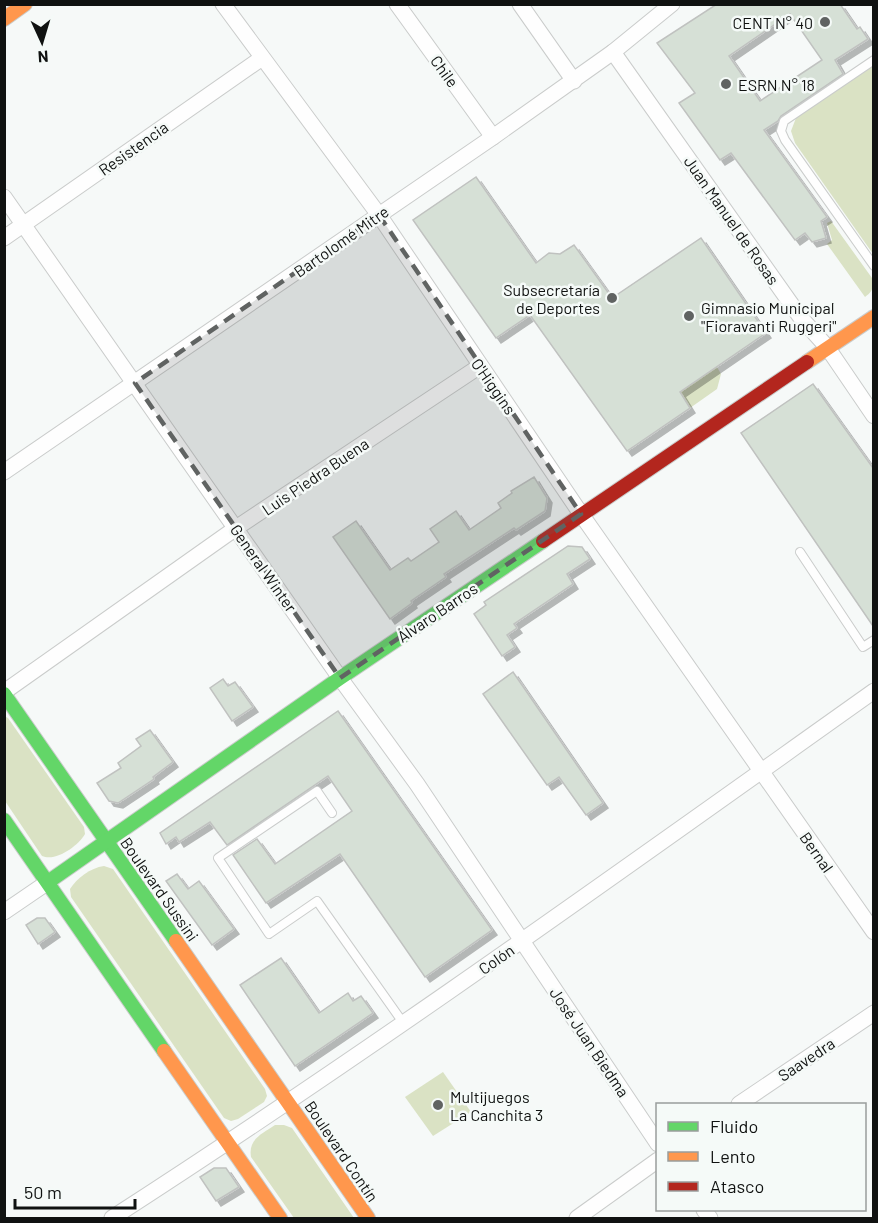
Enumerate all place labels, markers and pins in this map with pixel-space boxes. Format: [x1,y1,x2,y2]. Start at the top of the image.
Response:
place label: CENT N° 40 [733,13,813,32]
marker: CENT N° 40 [818,15,832,29]
place label: ESRN N° 18 [738,75,815,94]
marker: ESRN N° 18 [719,77,733,91]
place label: Subsecretaría de Deportes [503,280,600,317]
marker: Subsecretaría de Deportes [605,291,619,305]
place label: Gimnasio Municipal "Fioravanti Ruggeri" [701,298,836,335]
marker: Gimnasio Municipal "Fioravanti Ruggeri" [682,309,696,323]
place label: Multijuegos La Canchita 3 [450,1087,543,1124]
marker: Multijuegos La Canchita 3 [431,1098,445,1112]

